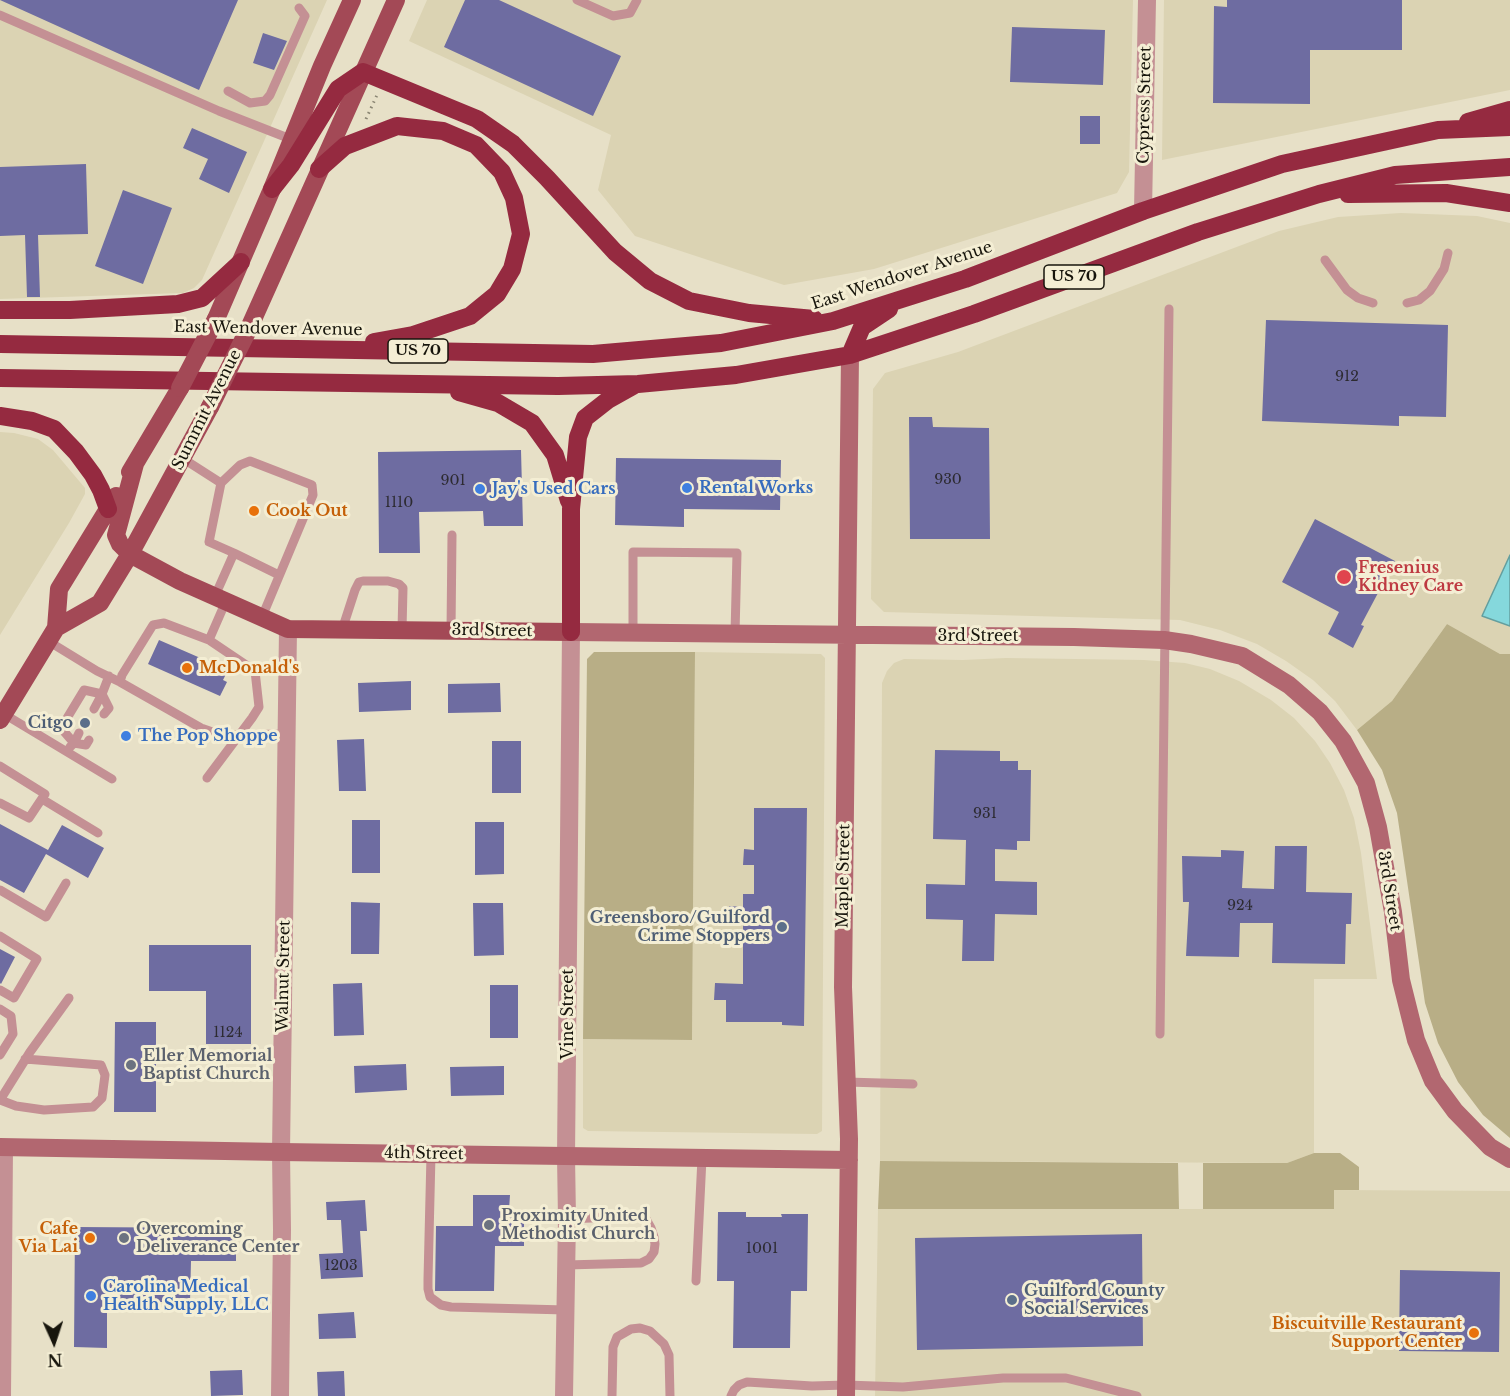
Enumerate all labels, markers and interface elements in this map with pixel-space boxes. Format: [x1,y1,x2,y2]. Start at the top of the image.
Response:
street label: Cypress Street [1134,46,1156,164]
street label: East Wendover Avenue [809,238,995,314]
road number: US 70 [1044,265,1104,289]
street label: East Wendover Avenue [173,318,363,340]
road number: US 70 [388,339,448,363]
street label: Summit Avenue [168,347,246,473]
house number: 912 [1335,369,1359,385]
house number: 930 [934,472,962,488]
house number: 901 [440,473,466,489]
place label: Rental Works [699,478,813,498]
place label: Jay's Used Cars [492,479,616,499]
marker: Rental Works [680,481,694,495]
marker: Jay's Used Cars [473,482,487,496]
house number: 1110 [385,495,413,511]
place label: Cook Out [266,501,348,521]
marker: Cook Out [247,504,261,518]
place label: Fresenius Kidney Care [1358,558,1463,596]
marker: Fresenius Kidney Care [1335,568,1353,586]
street label: 3rd Street [451,621,533,641]
street label: 3rd Street [938,626,1018,646]
place label: McDonald's [199,658,300,678]
marker: McDonald's [180,661,194,675]
place label: Citgo [28,713,73,733]
marker: Citgo [78,716,92,730]
place label: The Pop Shoppe [138,726,278,746]
marker: The Pop Shoppe [119,729,133,743]
house number: 931 [973,806,997,822]
street label: Maple Street [833,824,855,928]
street label: 3rd Street [1373,850,1405,932]
house number: 924 [1227,898,1253,914]
place label: Greensboro/Guilford Crime Stoppers [590,908,770,946]
street label: Walnut Street [273,920,295,1032]
marker: Greensboro/Guilford Crime Stoppers [775,920,789,934]
street label: Vine Street [558,969,578,1059]
house number: 1124 [213,1025,243,1041]
place label: Eller Memorial Baptist Church [143,1046,272,1084]
marker: Eller Memorial Baptist Church [124,1058,138,1072]
street label: 4th Street [384,1144,464,1164]
place label: Proximity United Methodist Church [501,1206,655,1244]
marker: Proximity United Methodist Church [482,1218,496,1232]
place label: Cafe Via Lai [19,1219,78,1257]
place label: Overcoming Deliverance Center [136,1219,299,1257]
marker: Cafe Via Lai [83,1231,97,1245]
marker: Overcoming Deliverance Center [117,1231,131,1245]
house number: 1001 [746,1241,778,1257]
house number: 1203 [324,1258,358,1274]
place label: Carolina Medical Health Supply, LLC [103,1277,269,1315]
place label: Guilford County Social Services [1024,1281,1165,1319]
marker: Carolina Medical Health Supply, LLC [84,1289,98,1303]
marker: Guilford County Social Services [1005,1293,1019,1307]
north arrow [24,1312,84,1372]
place label: Biscuitville Restaurant Support Center [1272,1314,1462,1352]
marker: Biscuitville Restaurant Support Center [1467,1326,1481,1340]
text: N [47,1350,63,1370]

